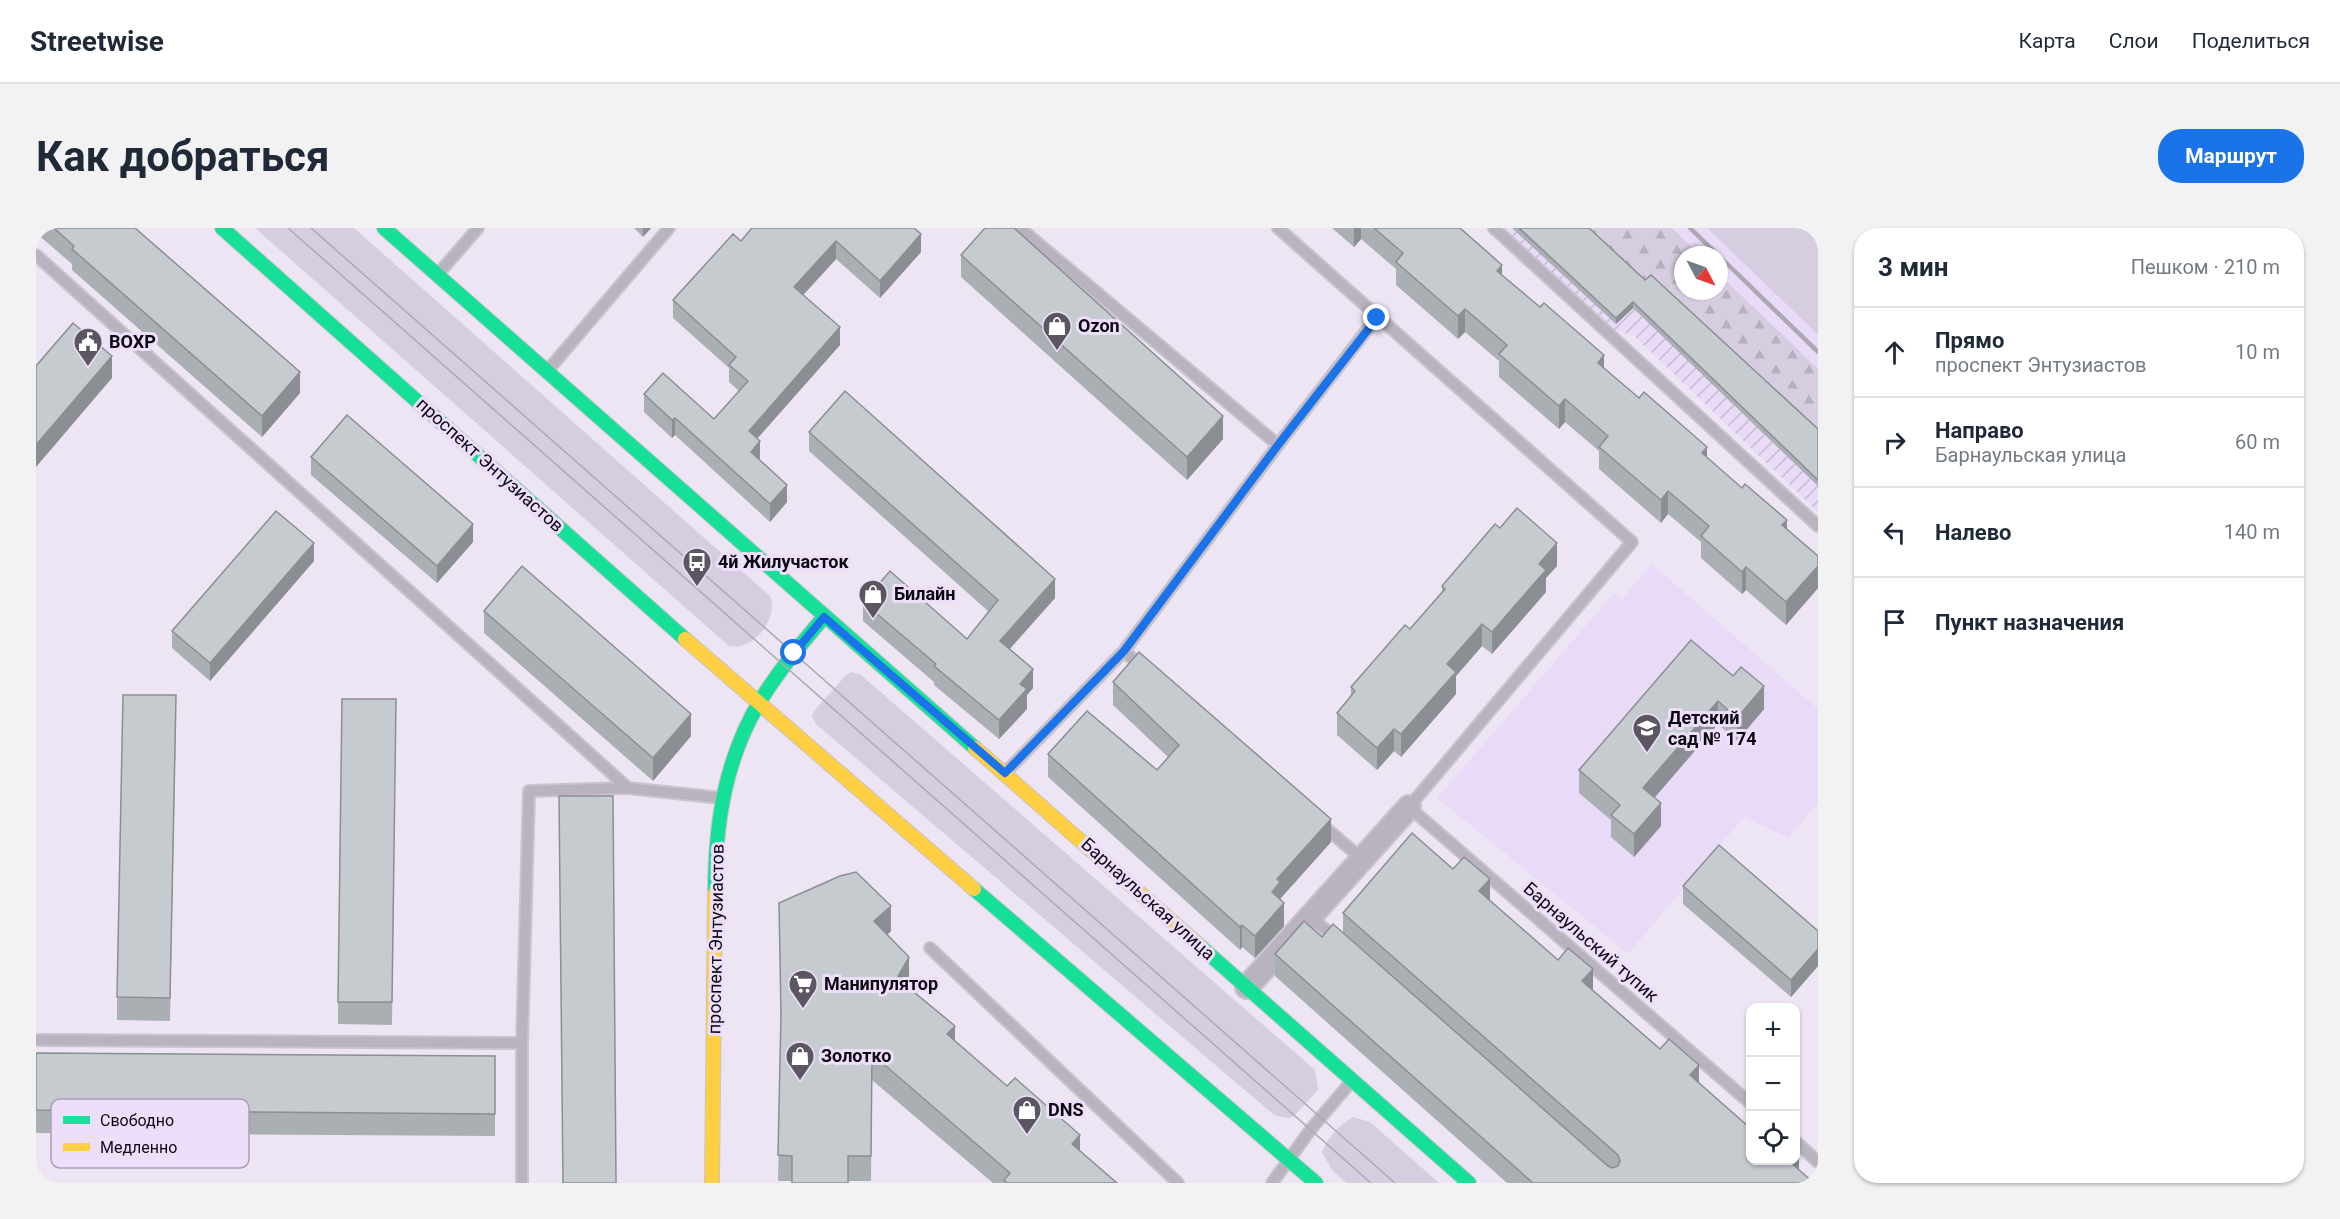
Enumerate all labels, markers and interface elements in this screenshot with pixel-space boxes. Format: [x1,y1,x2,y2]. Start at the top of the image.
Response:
text: Streetwise [30,25,164,58]
text: Карта [2019,29,2076,53]
text: Слои [2109,29,2159,53]
text: Поделиться [2192,29,2310,53]
button: Маршрут [2158,129,2304,183]
text: Как добраться [36,132,330,181]
north arrow [1674,246,1728,300]
text: 3 мин [1878,252,1949,282]
text: Пешком · 210 m [2131,255,2280,279]
route end [1363,304,1389,330]
shop icon: Ozon [1041,310,1073,352]
place label: Ozon [1078,315,1120,336]
public building icon: ВОХР [72,326,104,368]
text: Прямо [1935,328,2004,353]
place label: ВОХР [109,331,156,352]
icon: ahead [1878,336,1911,369]
text: 10 m [2235,340,2280,364]
text: проспект Энтузиастов [1935,353,2147,377]
street label: проспект Энтузиастов [413,393,568,536]
text: Направо [1935,418,2024,443]
icon: right [1878,426,1911,459]
text: 60 m [2235,430,2280,454]
text: Барнаульская улица [1935,443,2126,467]
icon: left [1878,516,1911,549]
text: Налево [1935,520,2012,545]
text: 140 m [2224,520,2280,544]
bus stop icon: 4й Жилучасток [681,546,713,588]
place label: 4й Жилучасток [718,551,849,572]
shop icon: Билайн [857,578,889,620]
place label: Билайн [894,583,955,604]
icon: arrive [1878,606,1911,639]
text: Пункт назначения [1935,610,2124,635]
route start [780,639,806,665]
place label: Детский сад № 174 [1668,707,1757,749]
school or university icon: Детский сад № 174 [1631,712,1663,754]
street label: Барнаульская улица [1077,833,1219,964]
street label: проспект Энтузиастов [703,844,728,1034]
street label: Барнаульский тупик [1520,877,1663,1006]
supermarket icon: Манипулятор [787,968,819,1010]
place label: Манипулятор [824,973,938,994]
map controls [1746,1003,1800,1165]
button: + [1746,1003,1800,1057]
shop icon: Золотко [784,1040,816,1082]
place label: Золотко [821,1045,891,1066]
button: − [1746,1057,1800,1111]
shop icon: DNS [1011,1094,1043,1136]
legend [51,1099,249,1168]
place label: DNS [1048,1099,1083,1120]
text: Свободно [100,1111,174,1130]
button: locate [1746,1111,1800,1165]
text: Медленно [100,1138,177,1157]

